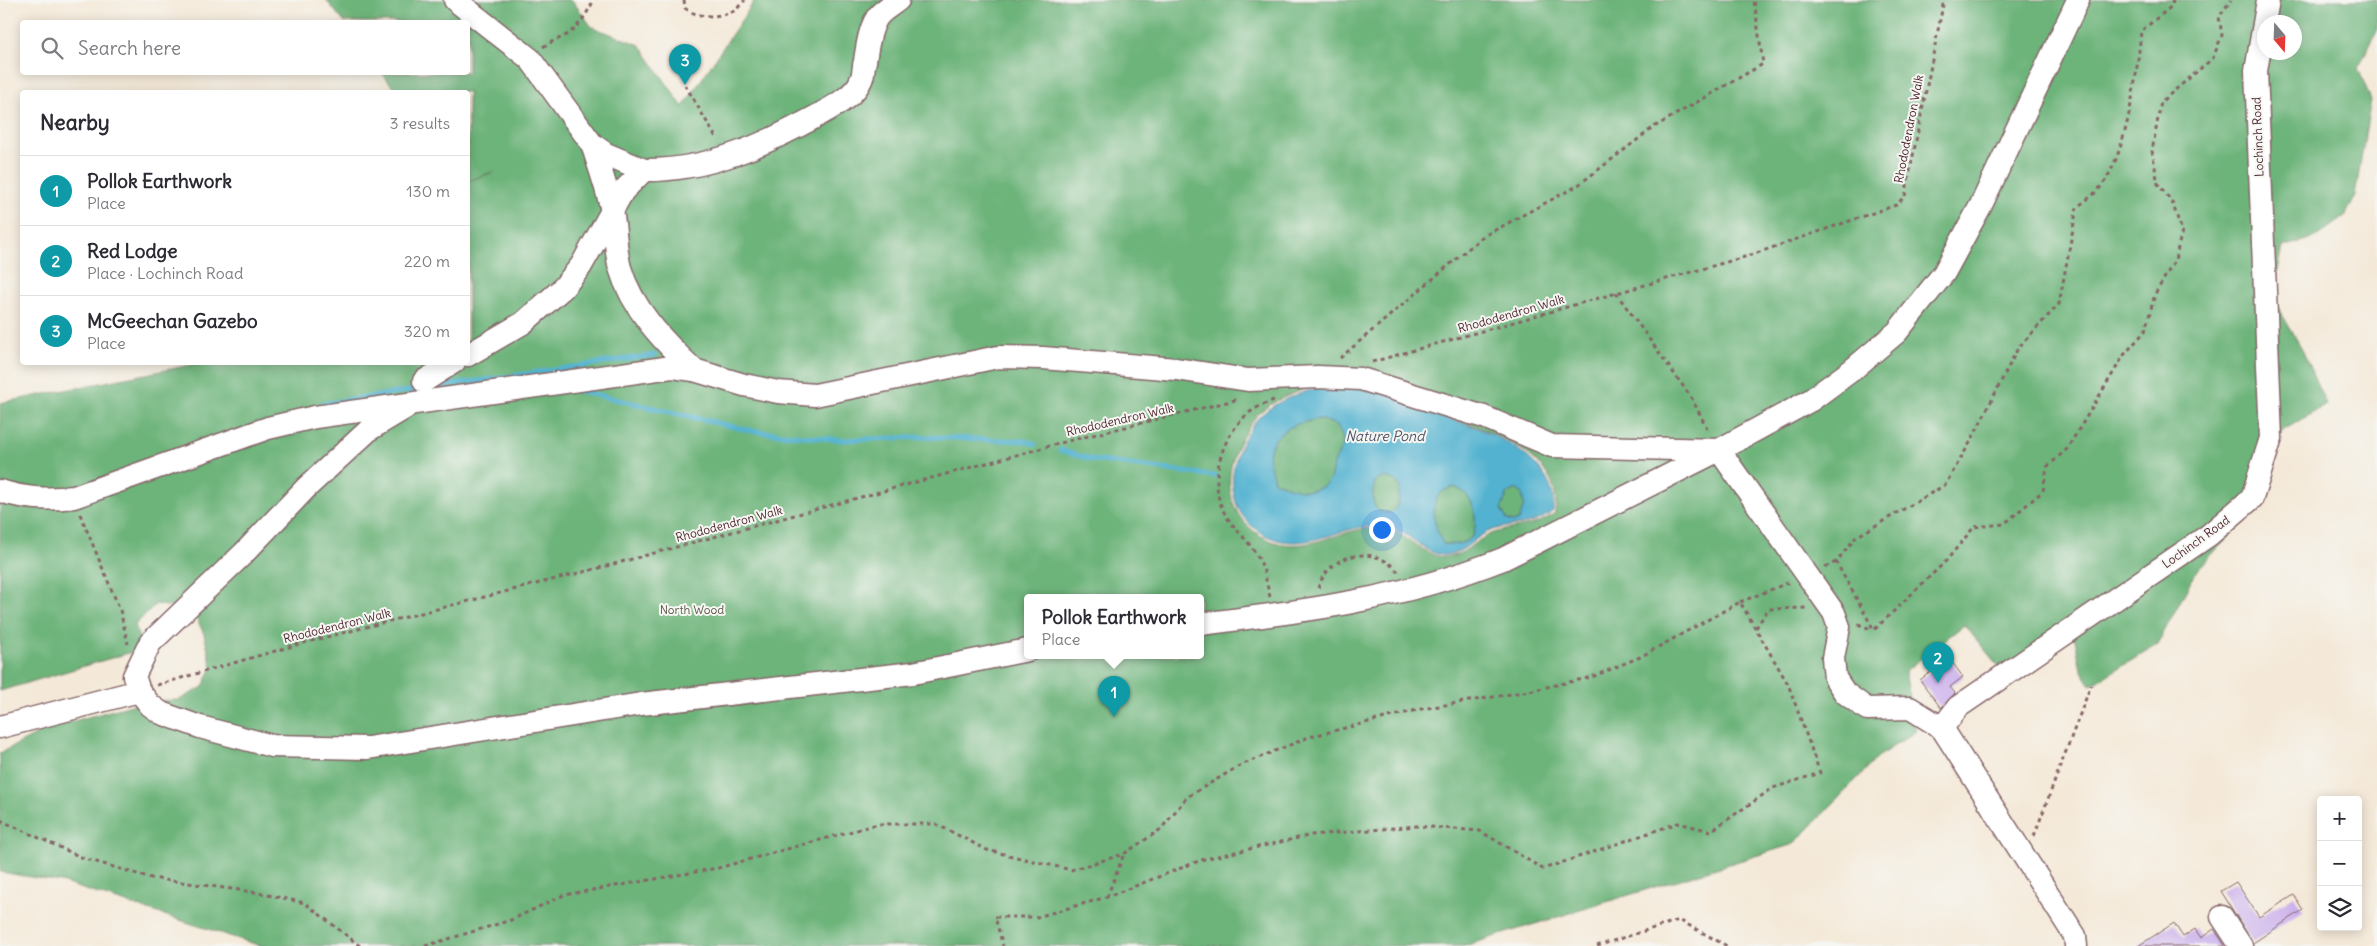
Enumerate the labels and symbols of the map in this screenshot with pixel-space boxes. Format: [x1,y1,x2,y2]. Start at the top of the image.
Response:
north arrow [2257,15,2302,60]
pin: 3 [669,44,701,85]
street label: Rhododendron Walk [1891,73,1926,184]
street label: Lochinch Road [2249,97,2266,177]
street label: Rhododendron Walk [1456,291,1566,336]
street label: Rhododendron Walk [1065,400,1175,439]
water label: Nature Pond [1346,427,1426,445]
street label: Rhododendron Walk [674,502,784,545]
street label: Lochinch Road [2159,512,2232,571]
your location [1369,517,1395,543]
park label: North Wood [660,602,724,617]
street label: Rhododendron Walk [282,605,392,646]
pin: 2 [1922,642,1954,683]
pin: 1 [1098,676,1130,717]

